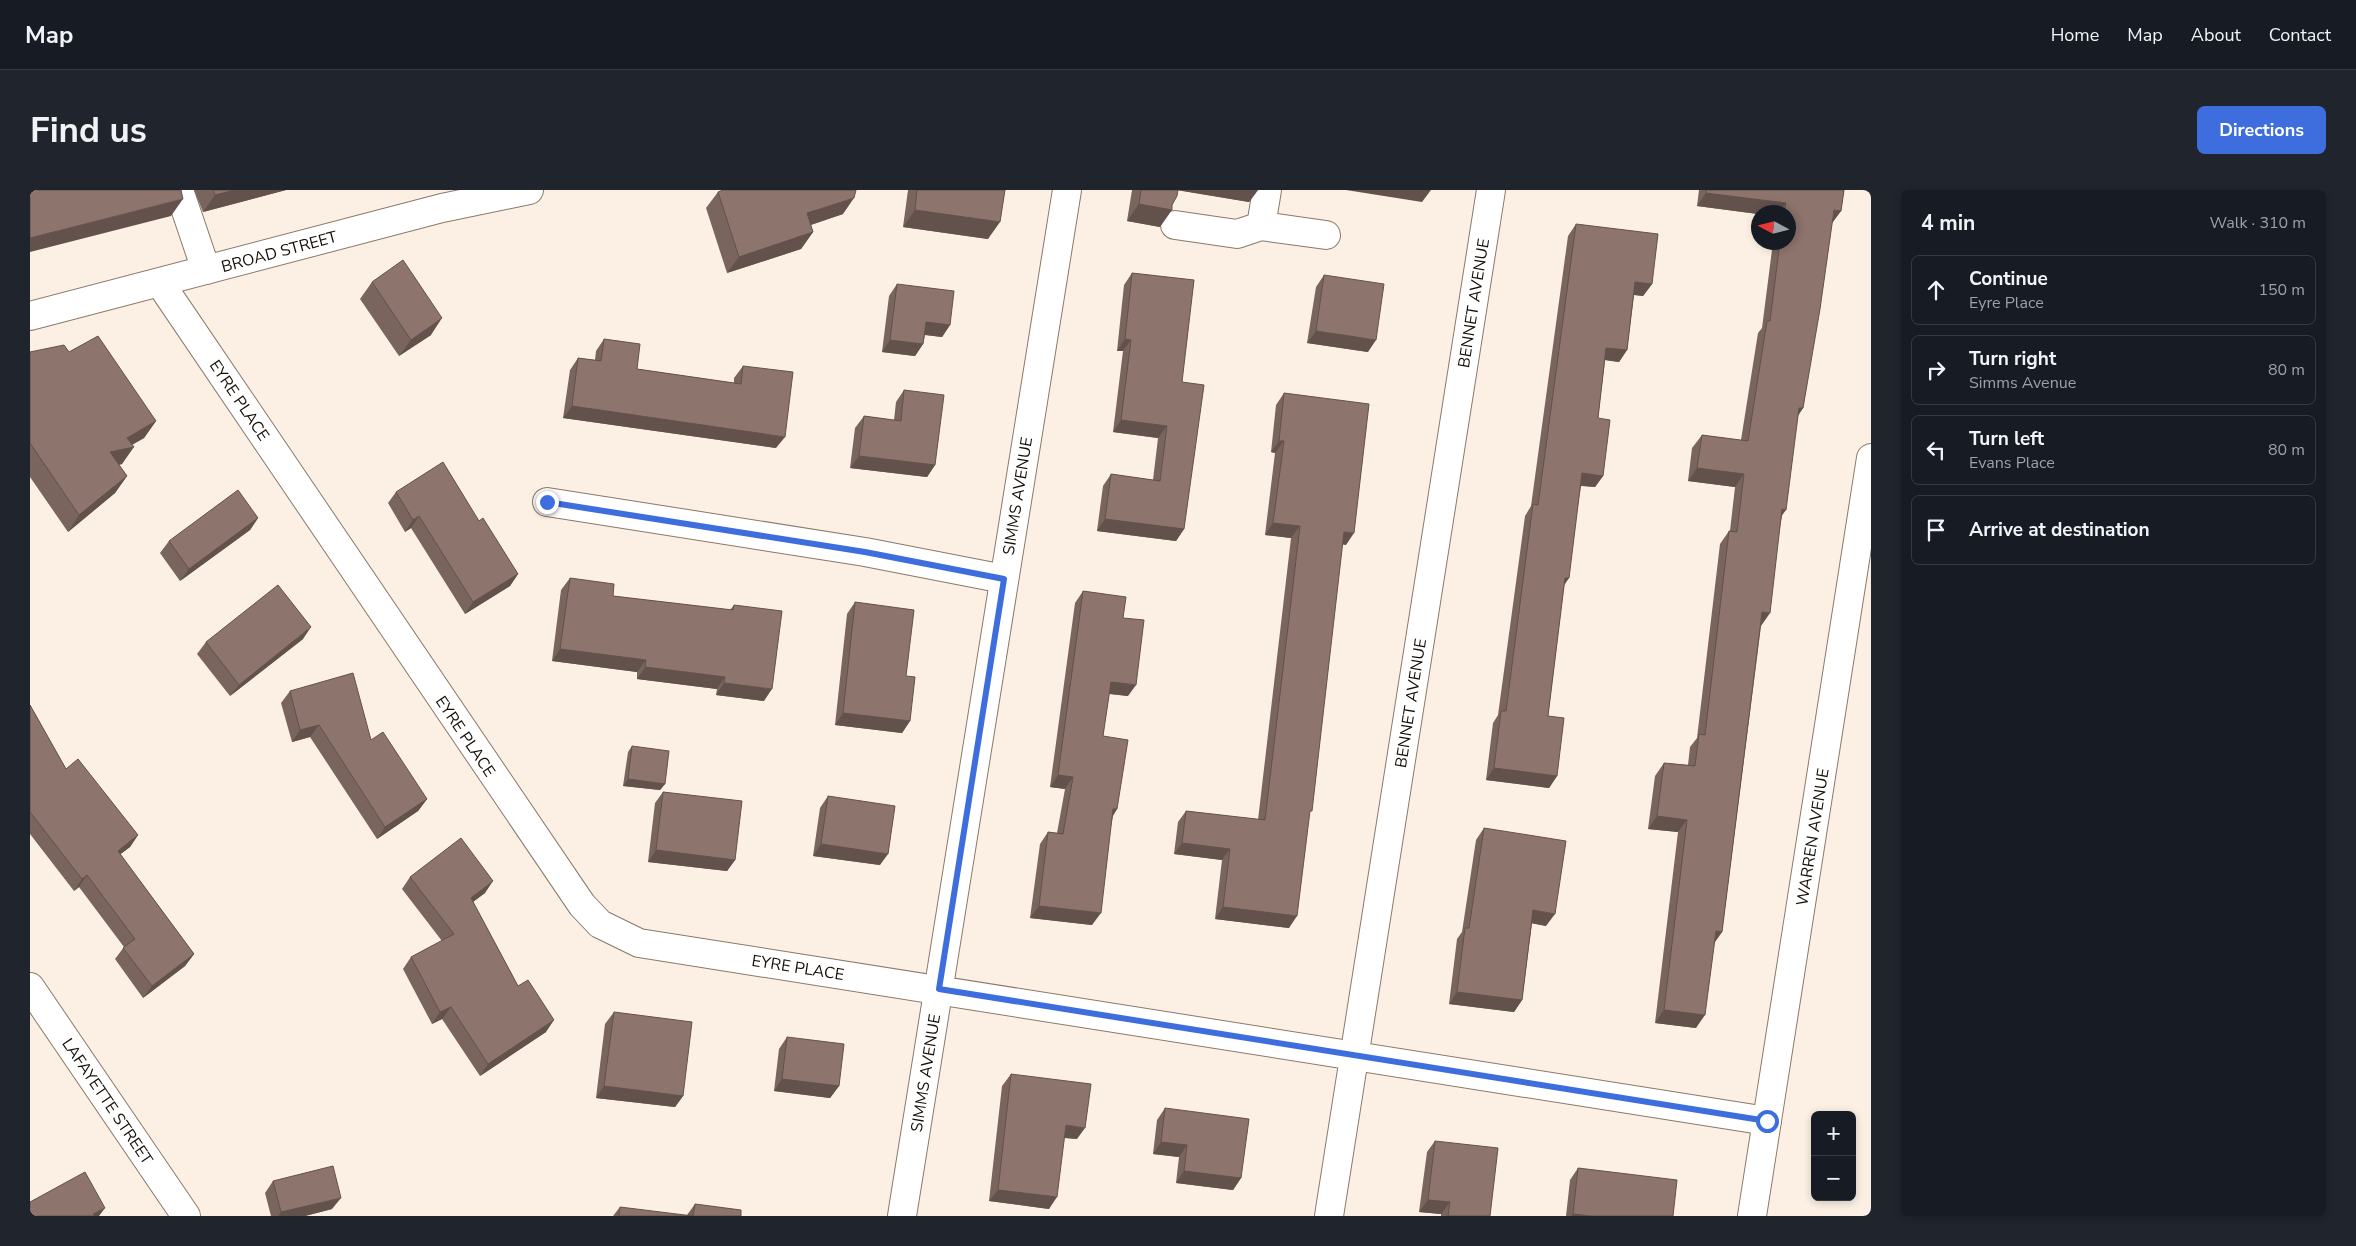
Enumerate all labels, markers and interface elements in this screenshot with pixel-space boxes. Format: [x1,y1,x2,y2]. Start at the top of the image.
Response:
text: Map [25,19,73,51]
text: Home [2051,23,2099,47]
text: Map [2127,23,2163,47]
text: About [2191,23,2241,47]
text: Contact [2269,23,2331,47]
button: Directions [2197,106,2326,154]
text: Find us [30,107,147,154]
north arrow [1751,205,1796,250]
text: 4 min [1921,209,1975,237]
text: Walk · 310 m [2210,212,2306,234]
street label: BROAD STREET [219,226,340,278]
street label: BENNET AVENUE [1453,237,1495,369]
text: Continue [1969,266,2048,292]
icon: ahead [1922,276,1950,304]
text: 150 m [2258,279,2305,301]
text: Eyre Place [1969,292,2044,314]
text: Turn right [1969,346,2056,372]
street label: EYRE PLACE [204,356,274,445]
icon: right [1922,356,1950,384]
text: 80 m [2268,359,2305,381]
text: Simms Avenue [1969,372,2076,394]
text: Turn left [1969,426,2044,452]
street label: SIMMS AVENUE [998,436,1038,557]
icon: left [1922,436,1950,464]
text: 80 m [2268,439,2305,461]
text: Evans Place [1969,452,2055,474]
route end [536,491,559,514]
icon: arrive [1922,516,1950,544]
text: Arrive at destination [1969,517,2150,543]
street label: BENNET AVENUE [1390,637,1432,769]
street label: EYRE PLACE [430,692,500,781]
street label: WARREN AVENUE [1791,767,1835,908]
street label: EYRE PLACE [750,950,846,986]
street label: SIMMS AVENUE [906,1013,946,1134]
street label: LAFAYETTE STREET [57,1034,158,1169]
route start [1756,1110,1779,1133]
map controls [1811,1111,1856,1201]
button: + [1811,1111,1856,1156]
button: − [1811,1156,1856,1201]

